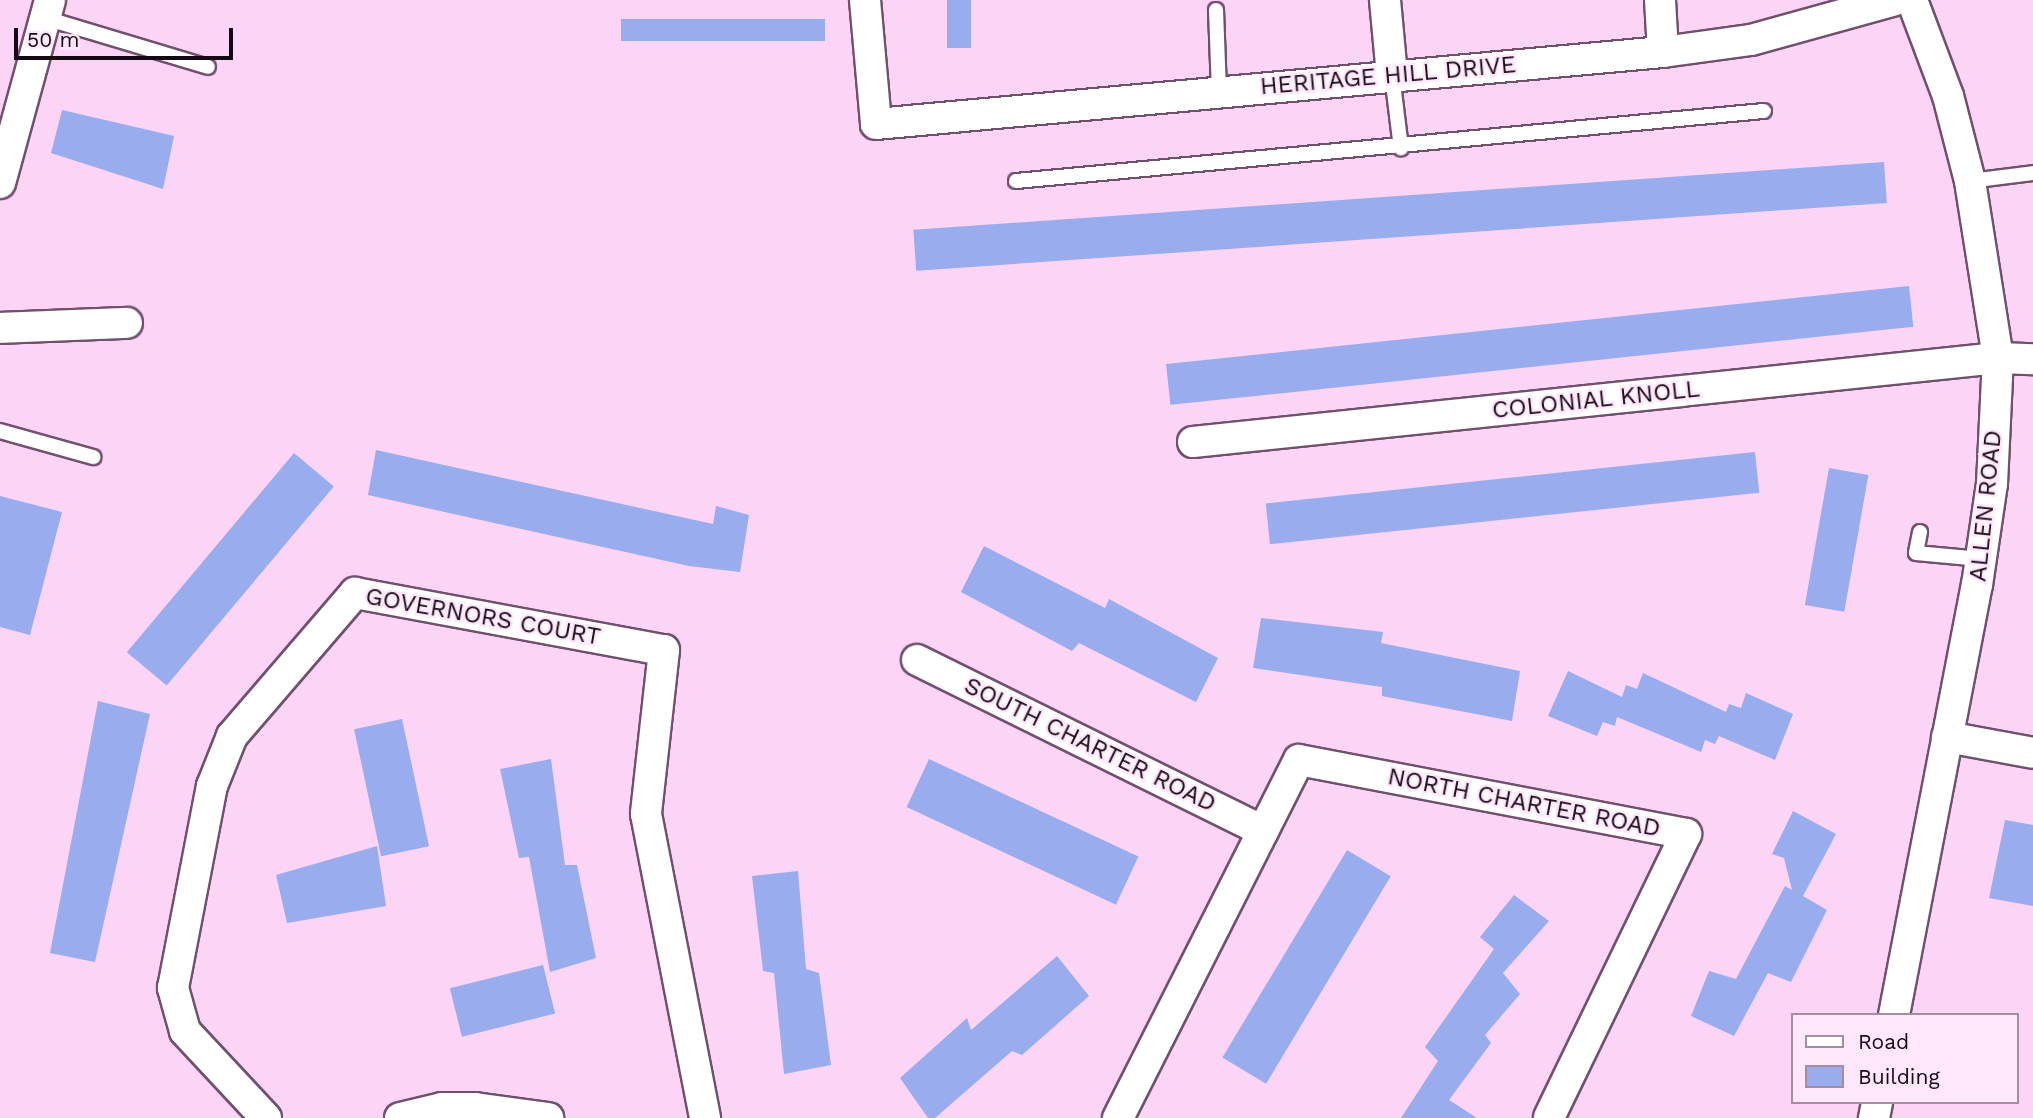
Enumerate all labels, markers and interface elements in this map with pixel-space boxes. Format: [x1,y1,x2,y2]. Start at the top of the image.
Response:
scale bar [18,14,236,58]
text: 50 m [27,27,79,52]
street label: HERITAGE HILL DRIVE [1259,50,1517,102]
street label: COLONIAL KNOLL [1490,375,1702,425]
street label: ALLEN ROAD [1964,429,2008,583]
street label: GOVERNORS COURT [363,582,603,652]
street label: SOUTH CHARTER ROAD [959,671,1221,819]
street label: NORTH CHARTER ROAD [1385,762,1663,844]
legend [1792,1013,2019,1104]
text: Road [1858,1029,1909,1054]
text: Building [1858,1064,1940,1089]

